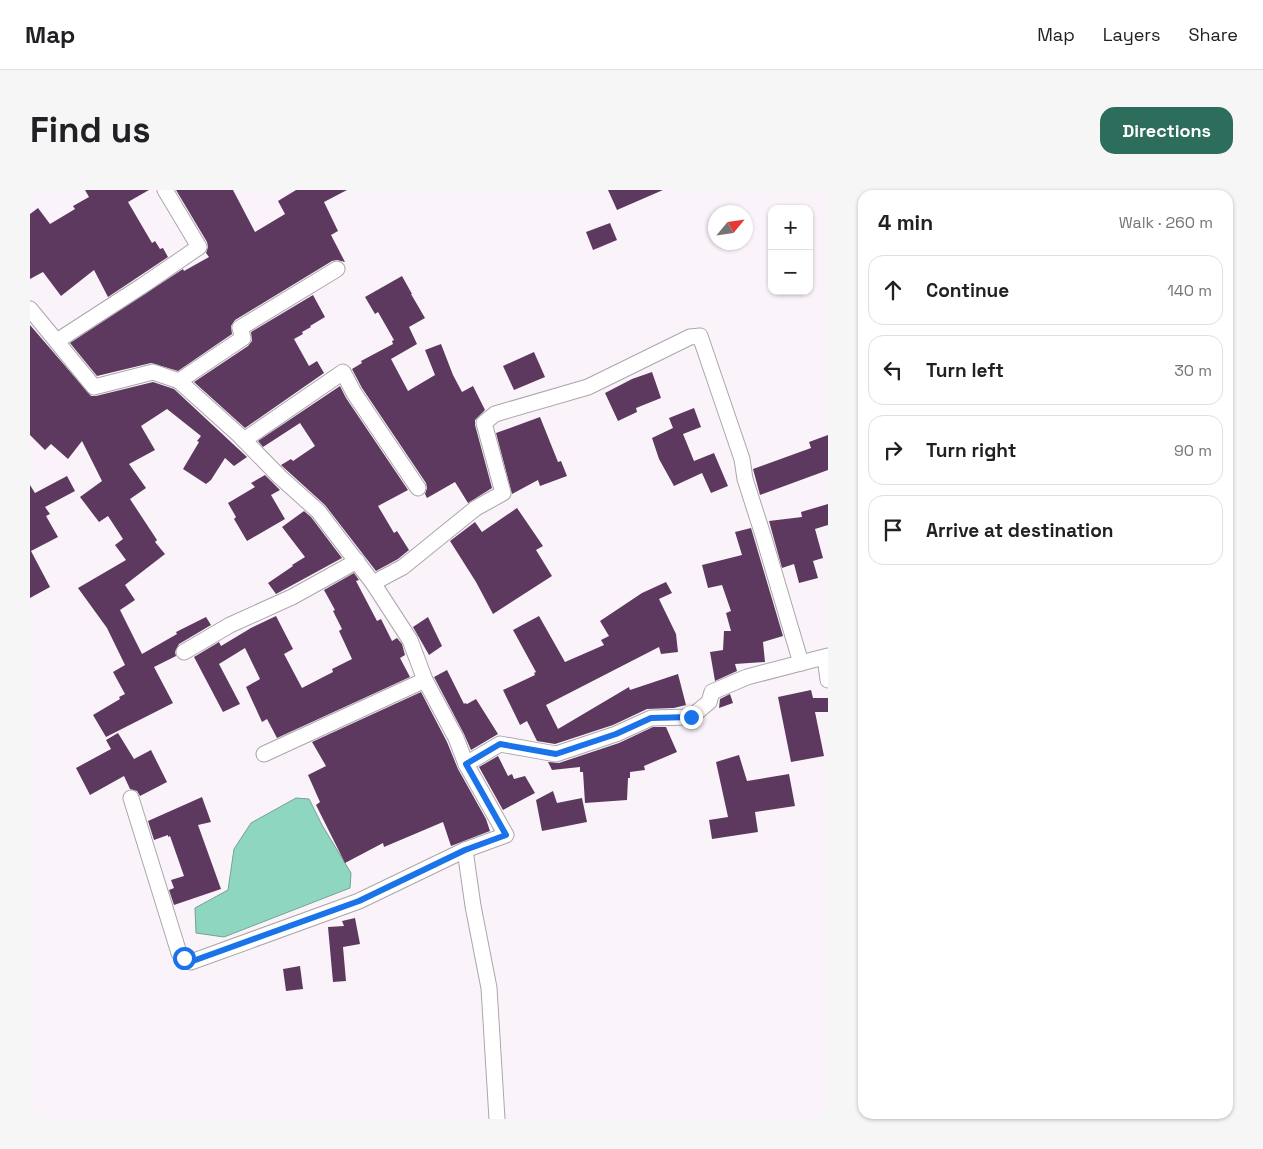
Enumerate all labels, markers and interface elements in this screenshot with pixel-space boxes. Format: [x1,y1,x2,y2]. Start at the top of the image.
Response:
text: Map [25,19,75,50]
text: Map [1037,23,1075,46]
text: Layers [1103,23,1160,46]
text: Share [1188,23,1238,46]
button: Directions [1100,107,1233,154]
text: Find us [30,108,151,152]
north arrow [708,205,753,250]
map controls [768,205,813,295]
button: + [768,205,813,250]
text: 4 min [878,209,933,236]
text: Walk · 260 m [1119,212,1213,233]
button: − [768,250,813,295]
icon: ahead [879,276,907,304]
text: Continue [926,278,1009,303]
text: 140 m [1167,280,1212,301]
icon: left [879,356,907,384]
text: Turn left [926,358,1004,383]
text: 30 m [1174,360,1212,381]
icon: right [879,436,907,464]
text: Turn right [926,438,1016,463]
text: 90 m [1174,440,1212,461]
icon: arrive [879,516,907,544]
text: Arrive at destination [926,518,1114,543]
route end [680,706,703,729]
route start [173,947,196,970]

